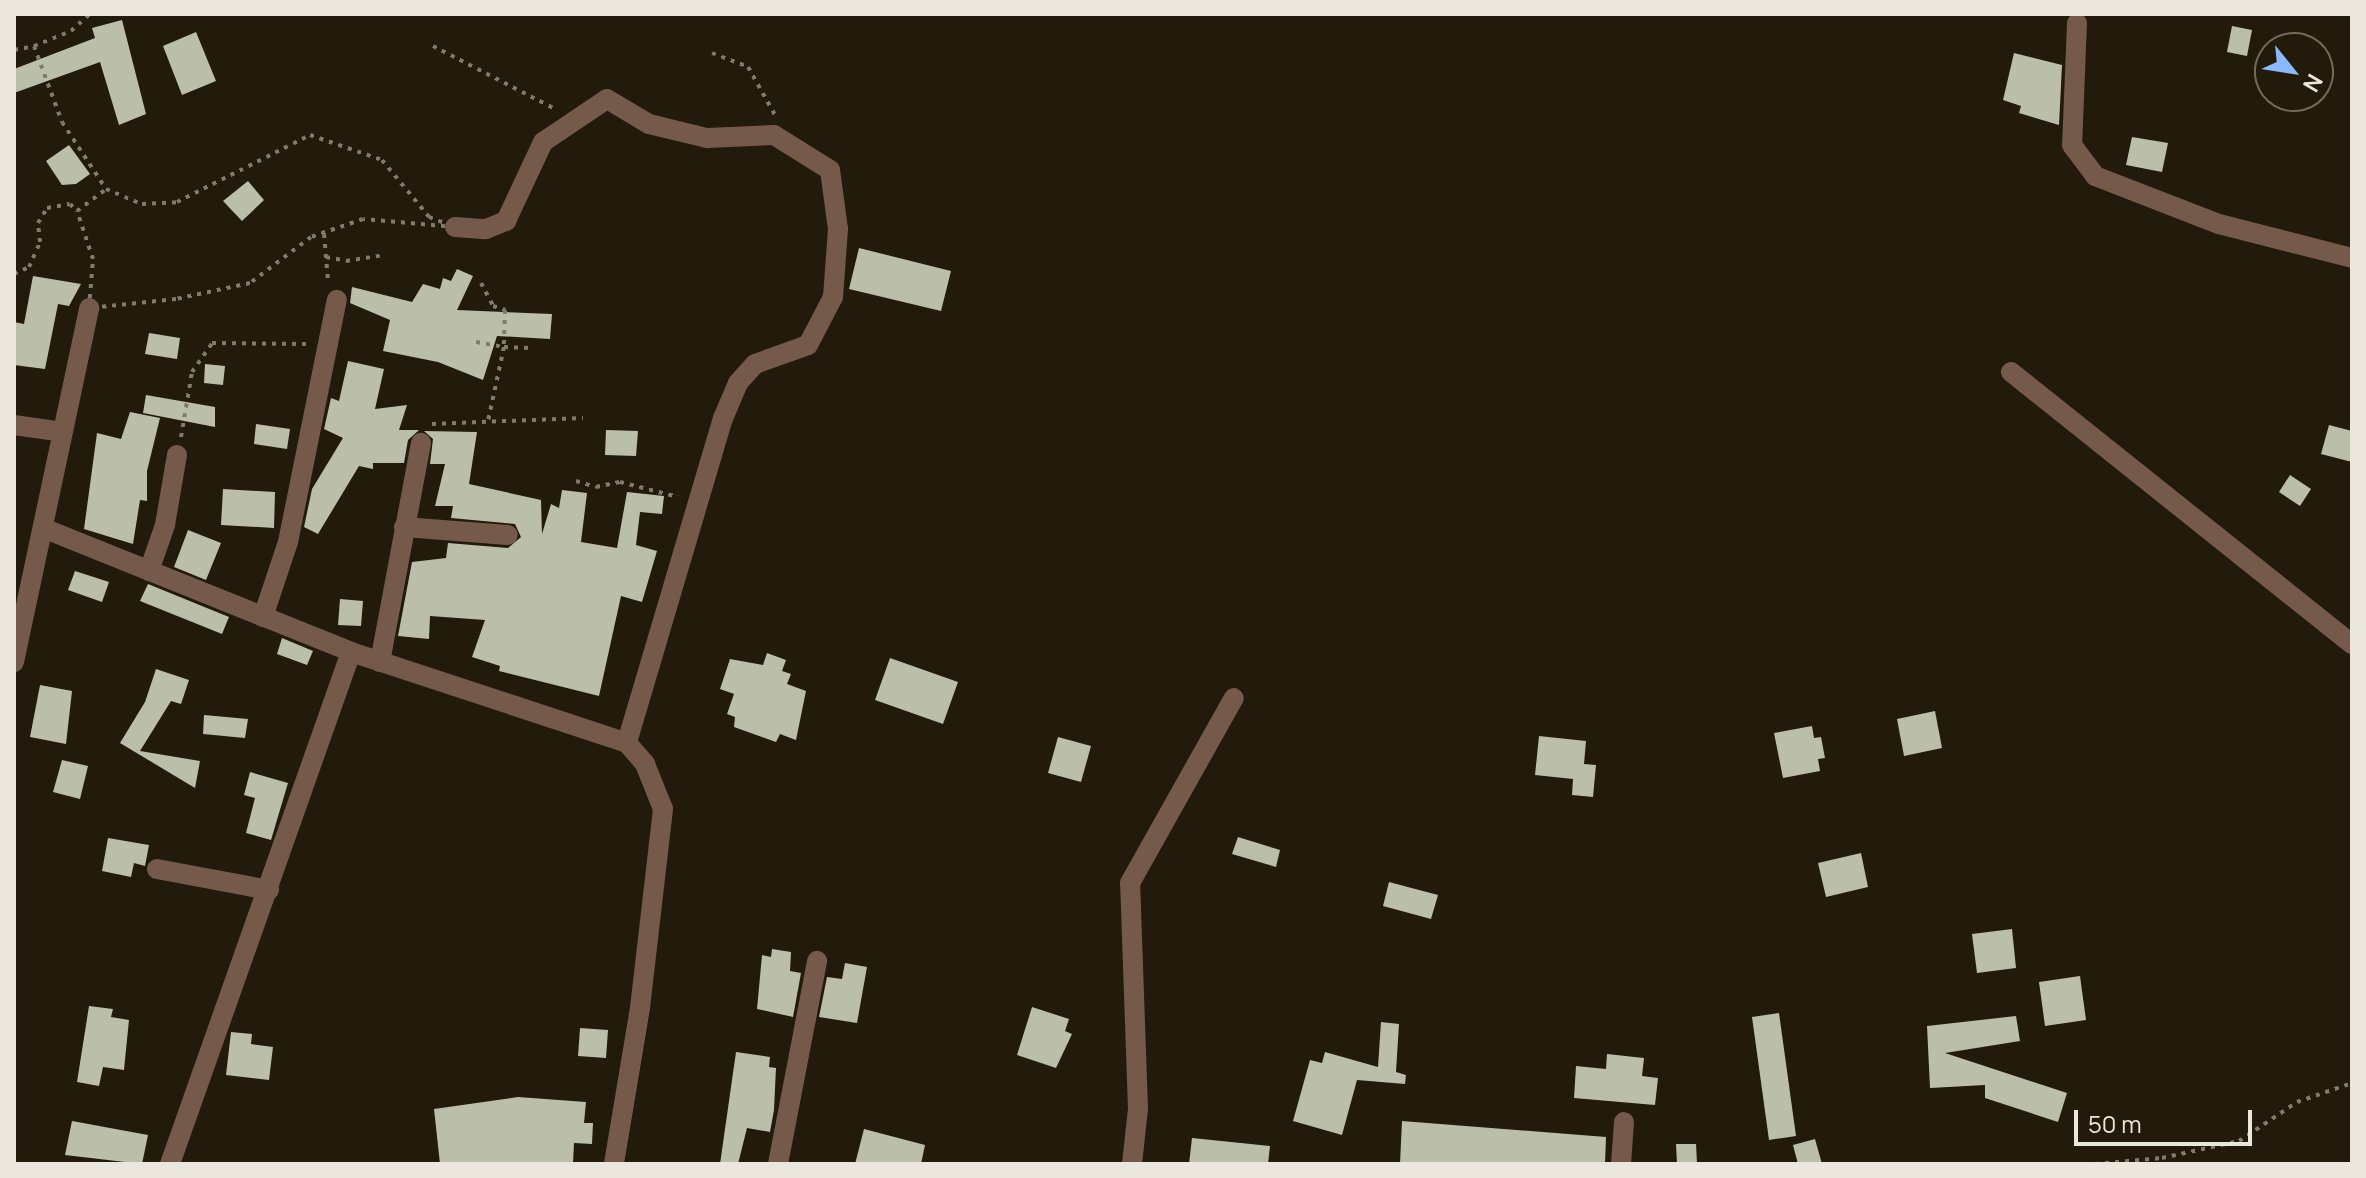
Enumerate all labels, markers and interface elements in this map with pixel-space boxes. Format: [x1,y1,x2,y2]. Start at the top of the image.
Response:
north arrow [2254,32,2334,112]
text: N [2296,69,2330,97]
scale bar [2078,1094,2256,1144]
text: 50 m [2088,1107,2142,1140]

